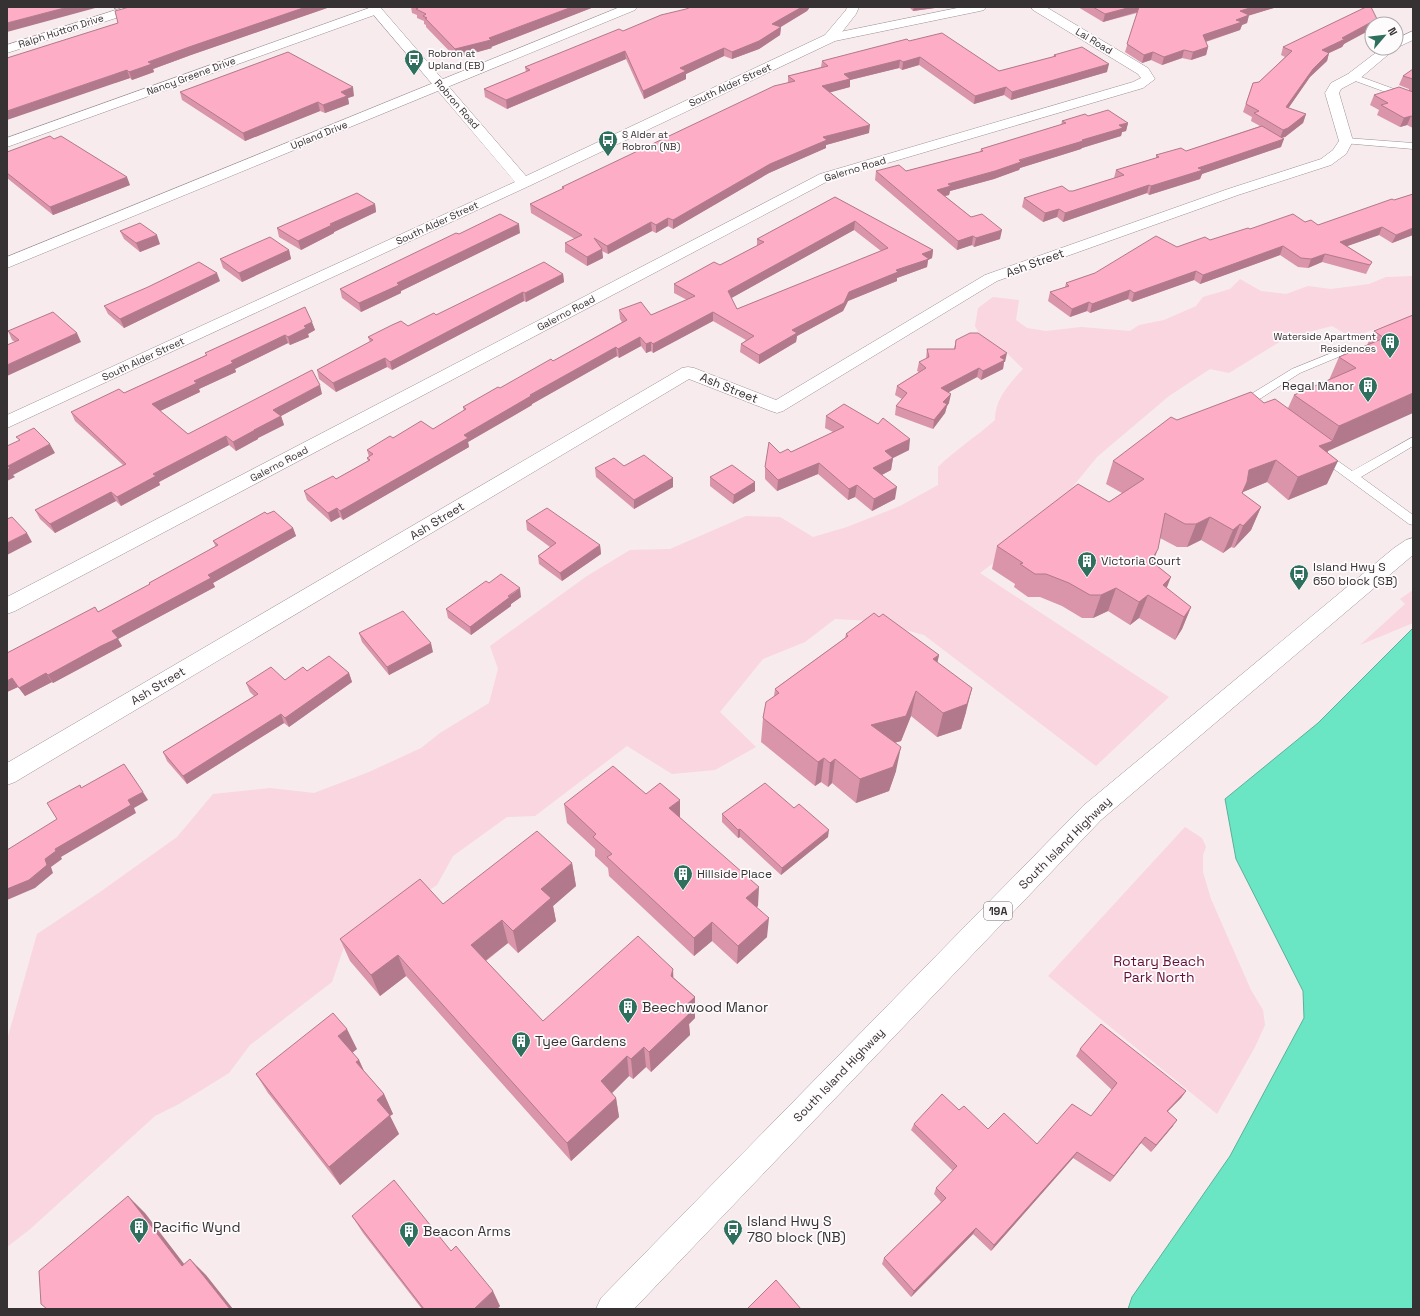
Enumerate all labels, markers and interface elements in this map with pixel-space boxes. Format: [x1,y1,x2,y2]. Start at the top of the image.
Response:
street label: Ralph Hutton Drive [17,11,105,51]
north arrow [1364,16,1404,56]
street label: Lal Road [1073,25,1115,57]
text: N [1385,25,1401,38]
place label: Robron at Upland (EB) [428,47,484,72]
bus stop icon: Robron at Upland (EB) [403,48,425,76]
street label: Nancy Greene Drive [145,54,237,98]
street label: South Alder Street [687,60,774,110]
street label: Robron Road [432,76,482,132]
street label: Upland Drive [289,118,350,152]
place label: S Alder at Robron (NB) [622,128,680,153]
bus stop icon: S Alder at Robron (NB) [597,129,619,157]
street label: Galerno Road [823,153,887,185]
street label: South Alder Street [394,198,481,248]
street label: Ash Street [1004,245,1066,281]
street label: Galerno Road [535,292,597,334]
place label: Waterside Apartment Residences [1273,330,1376,355]
building icon: Waterside Apartment Residences [1379,331,1401,359]
street label: South Alder Street [100,334,187,384]
street label: Ash Street [698,369,760,407]
building icon: Regal Manor [1357,375,1379,403]
place label: Regal Manor [1282,378,1354,394]
street label: Galerno Road [248,443,310,485]
street label: Ash Street [407,498,467,544]
building icon: Victoria Court [1076,550,1098,578]
place label: Victoria Court [1101,553,1181,569]
place label: Island Hwy S 650 block (SB) [1313,559,1397,589]
bus stop icon: Island Hwy S 650 block (SB) [1288,563,1310,591]
street label: Ash Street [128,663,188,709]
street label: South Island Highway [1015,793,1115,893]
building icon: Hillside Place [672,863,694,891]
place label: Hillside Place [697,866,772,882]
road number: 19A [984,902,1012,920]
park label: Rotary Beach Park North [1113,952,1205,986]
building icon: Beechwood Manor [617,996,639,1024]
place label: Beechwood Manor [642,998,768,1016]
street label: South Island Highway [790,1025,888,1125]
building icon: Tyee Gardens [510,1030,532,1058]
place label: Tyee Gardens [535,1032,626,1050]
place label: Island Hwy S 780 block (NB) [747,1212,846,1246]
building icon: Pacific Wynd [128,1216,150,1244]
place label: Pacific Wynd [153,1218,240,1236]
bus stop icon: Island Hwy S 780 block (NB) [722,1218,744,1246]
building icon: Beacon Arms [398,1220,420,1248]
place label: Beacon Arms [423,1222,511,1240]

